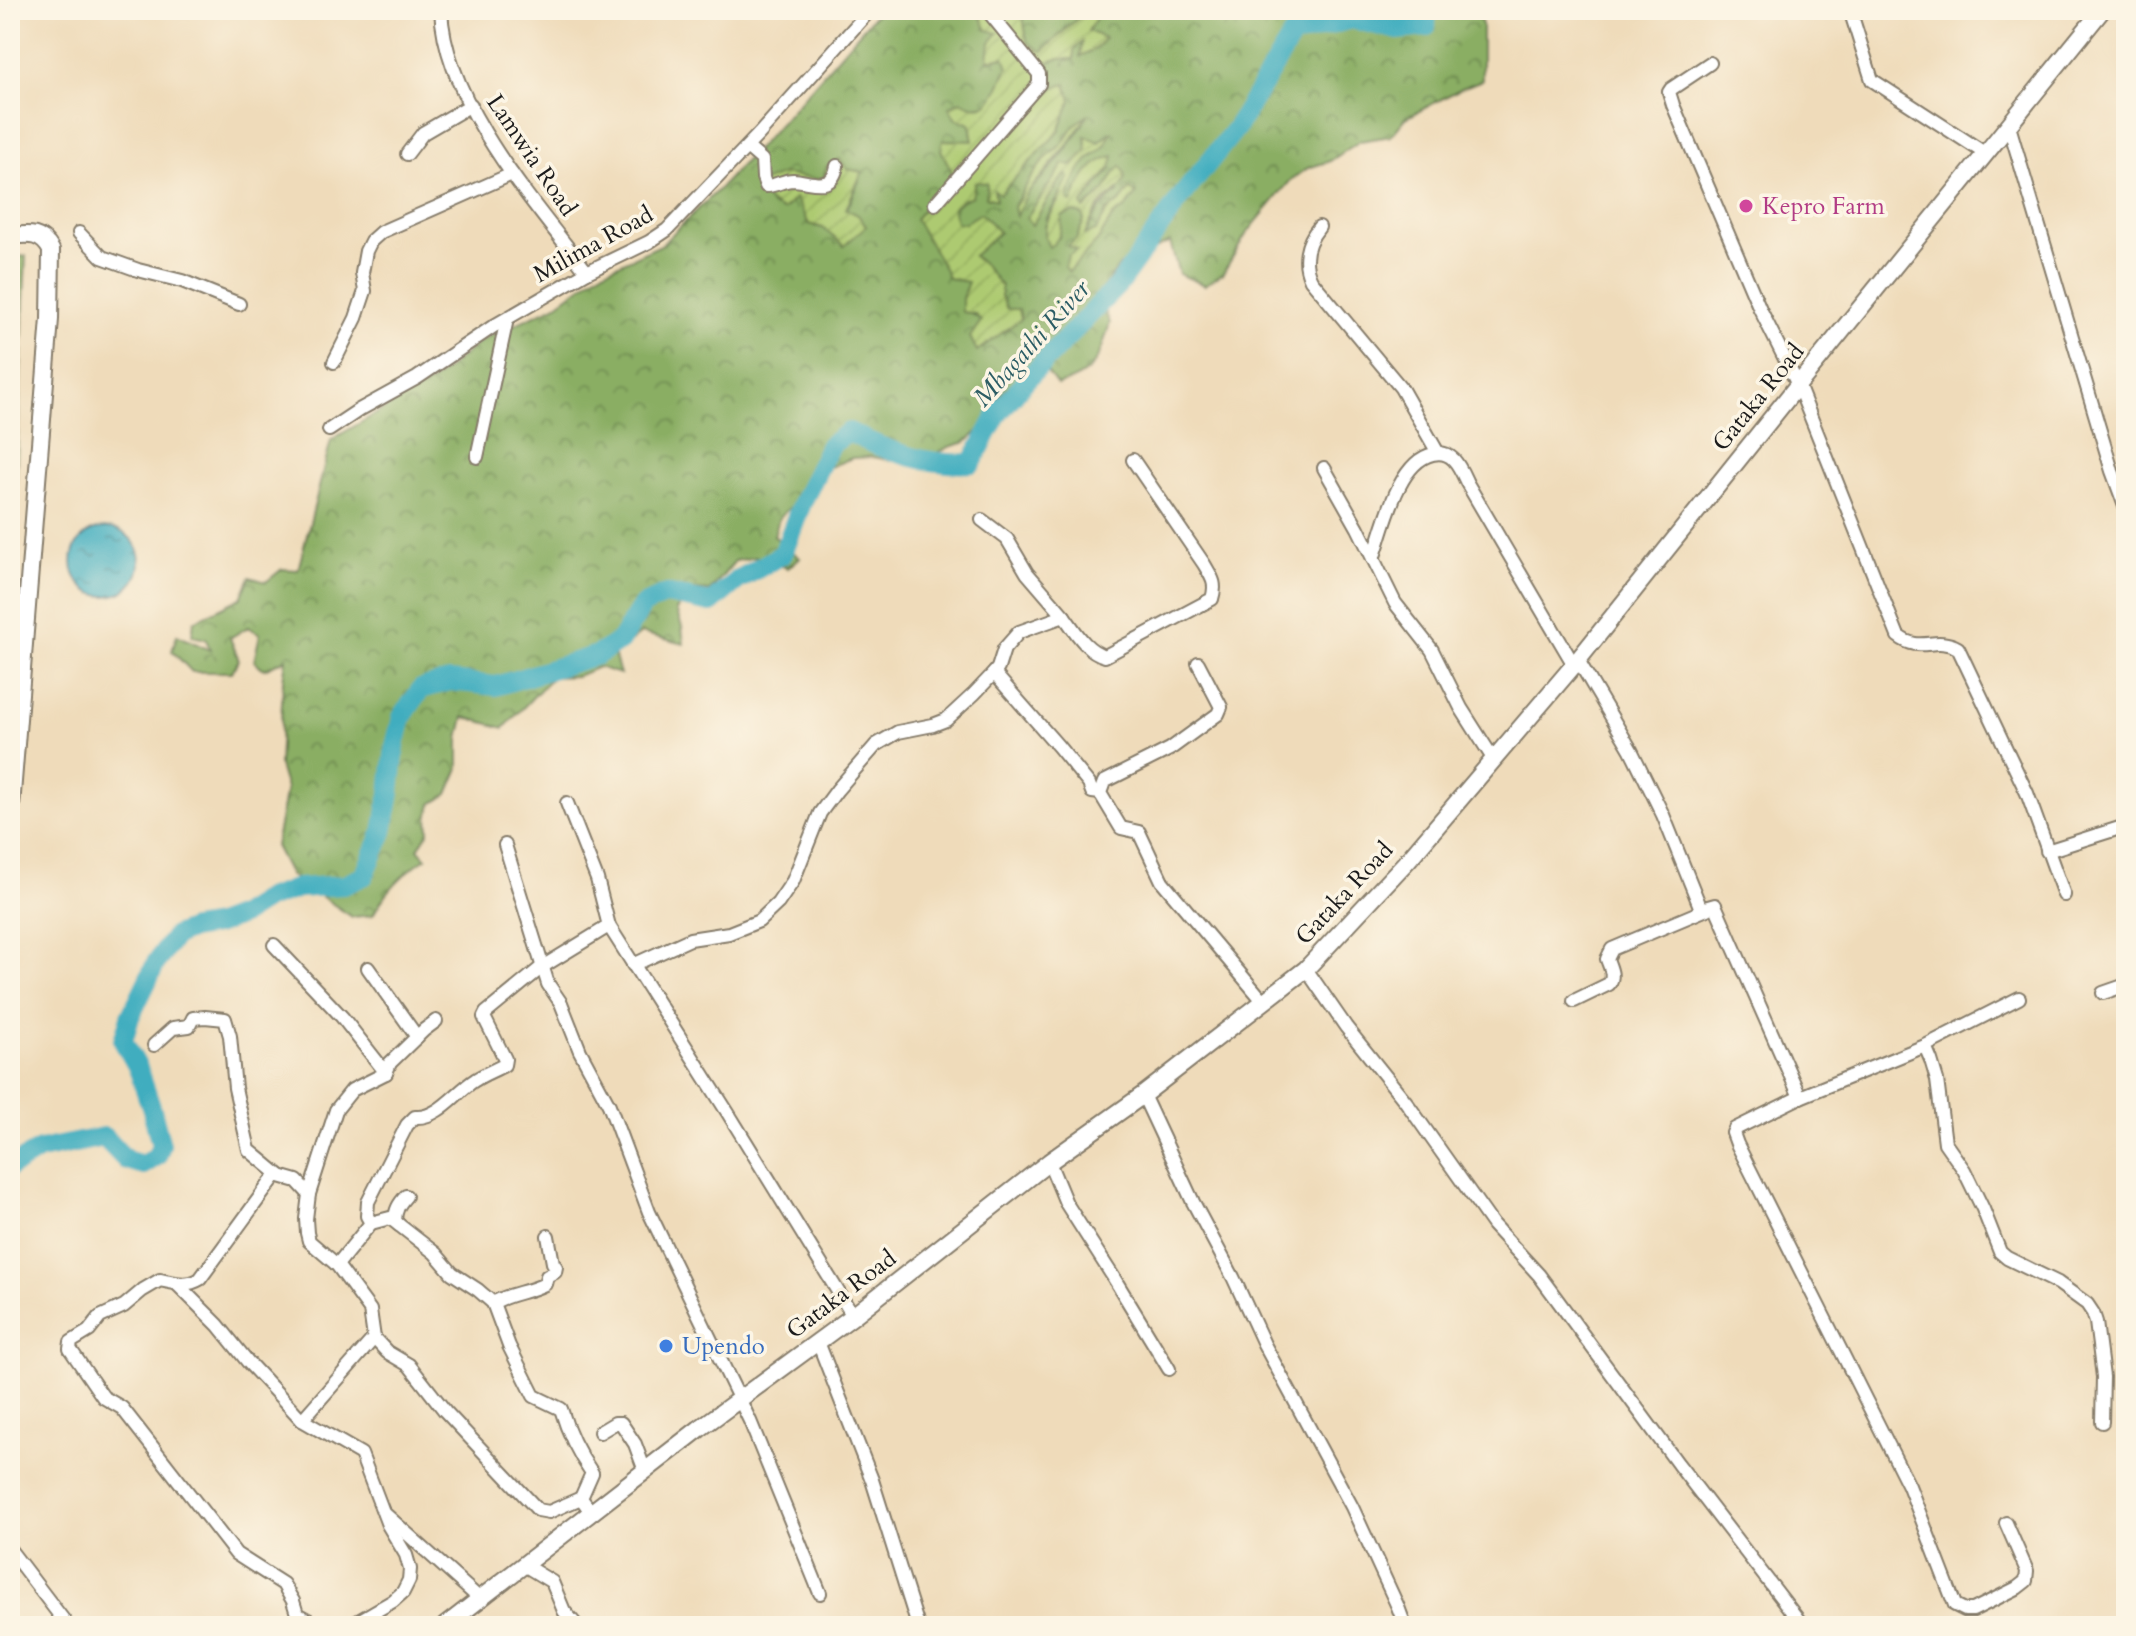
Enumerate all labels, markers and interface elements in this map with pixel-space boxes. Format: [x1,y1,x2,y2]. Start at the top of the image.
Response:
street label: Lamwia Road [479,88,585,223]
place label: Kepro Farm [1762,190,1886,223]
marker: Kepro Farm [1737,197,1755,215]
street label: Milima Road [527,198,659,291]
water label: Mbagathi River [965,271,1099,414]
street label: Gataka Road [1705,336,1812,458]
street label: Gataka Road [1288,834,1401,952]
street label: Gataka Road [780,1242,903,1347]
place label: Upendo [682,1330,765,1363]
marker: Upendo [657,1337,675,1355]

